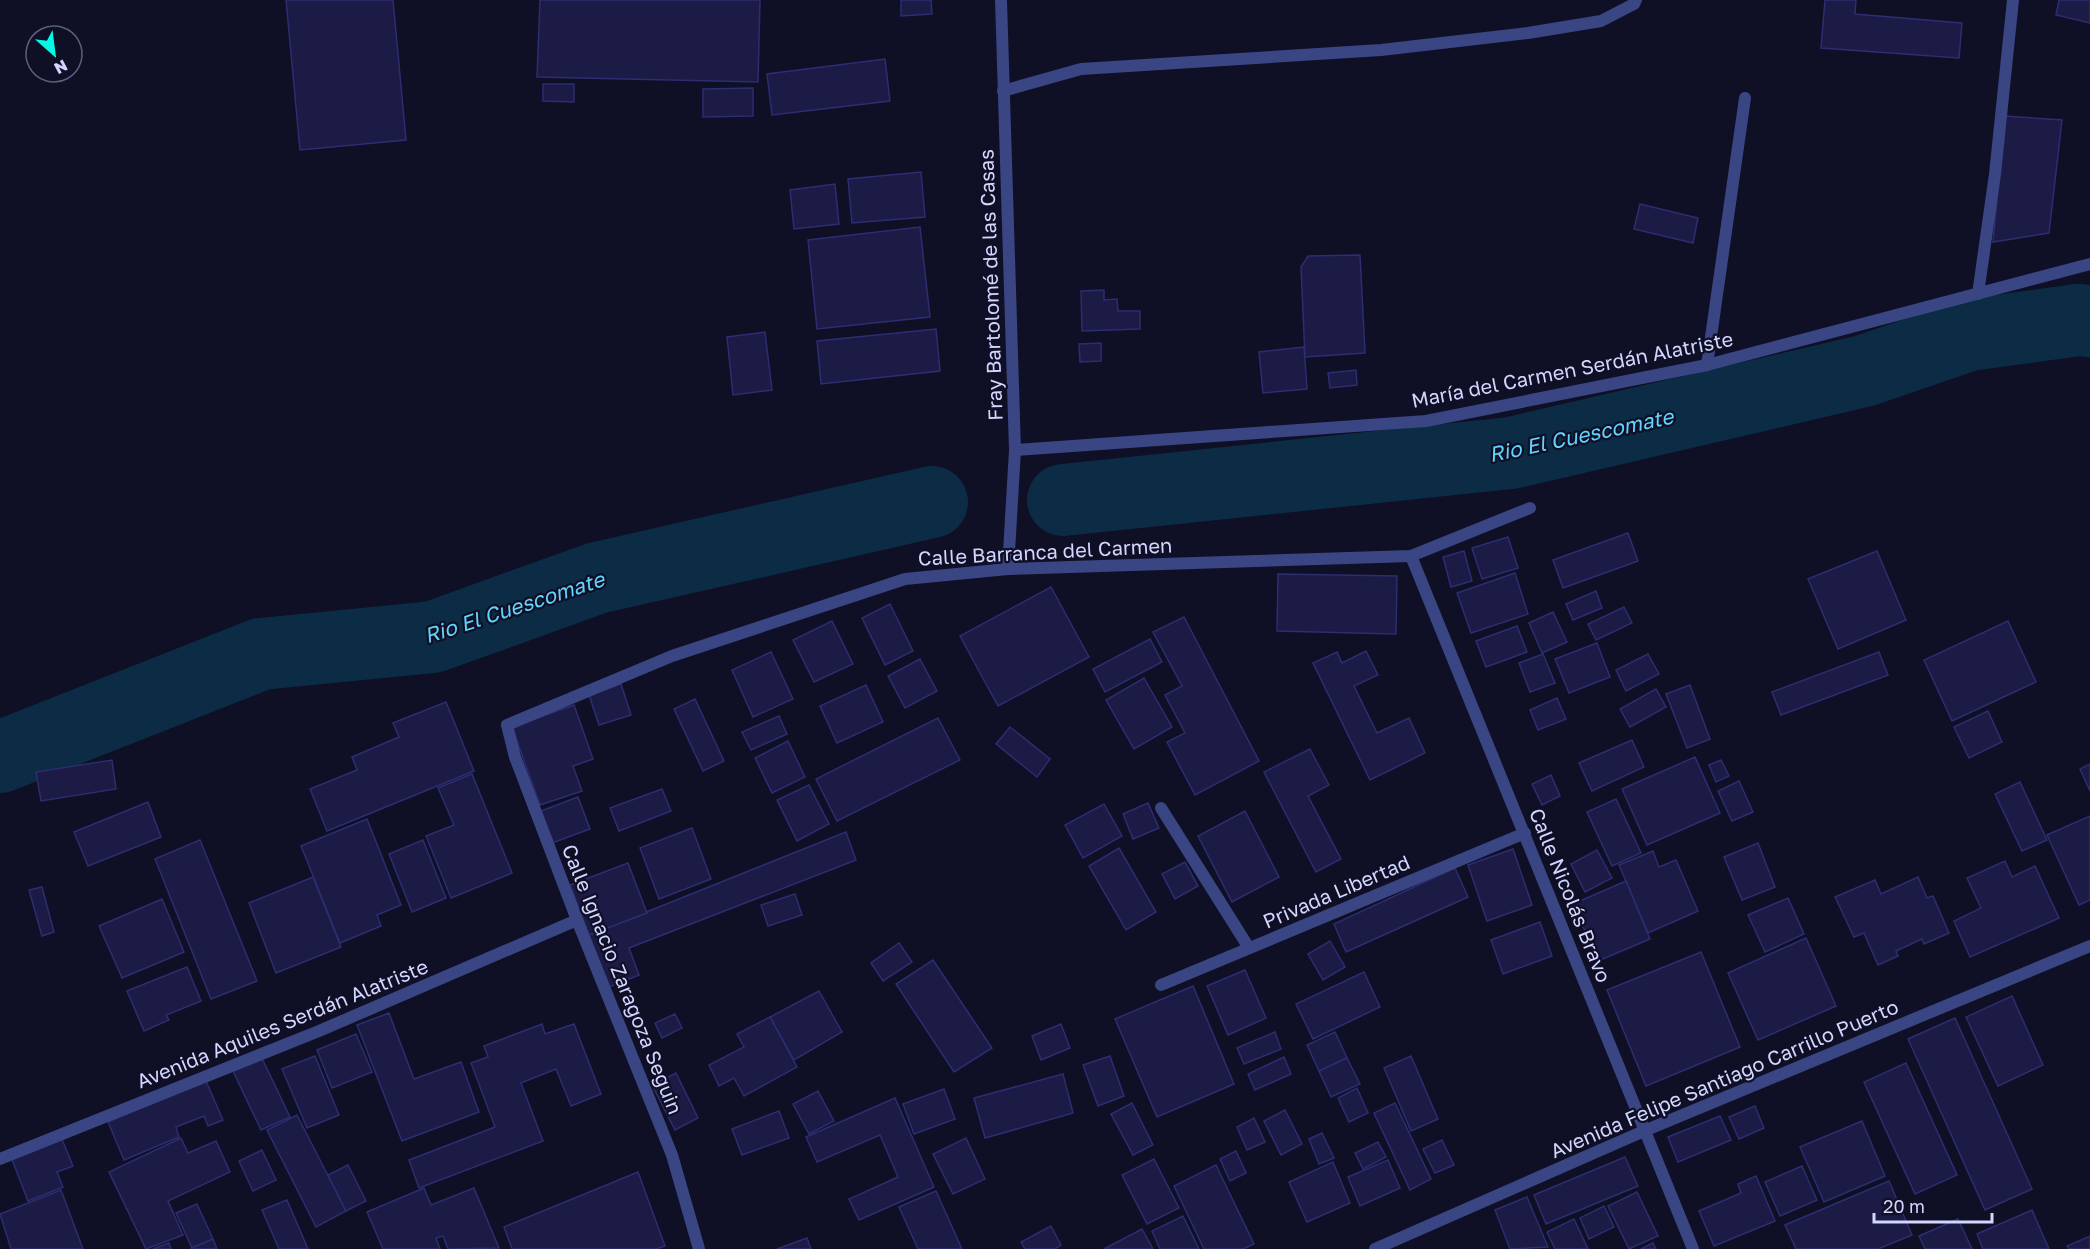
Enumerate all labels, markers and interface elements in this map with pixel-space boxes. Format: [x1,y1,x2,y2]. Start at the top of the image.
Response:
north arrow [24,24,84,84]
text: N [51,56,71,79]
street label: Fray Bartolomé de las Casas [973,149,1007,421]
street label: María del Carmen Serdán Alatriste [1409,326,1735,412]
water label: Rio El Cuescomate [1486,402,1677,467]
street label: Calle Barranca del Carmen [917,532,1173,570]
water label: Rio El Cuescomate [421,565,609,648]
street label: Calle Nicolás Bravo [1525,804,1617,986]
street label: Calle Ignacio Zaragoza Seguin [558,841,688,1117]
street label: Privada Libertad [1259,849,1413,933]
street label: Avenida Aquiles Serdán Alatriste [133,953,431,1093]
street label: Avenida Felipe Santiago Carrillo Puerto [1547,994,1901,1162]
scale bar [1874,1186,1992,1224]
text: 20 m [1883,1195,1925,1217]

